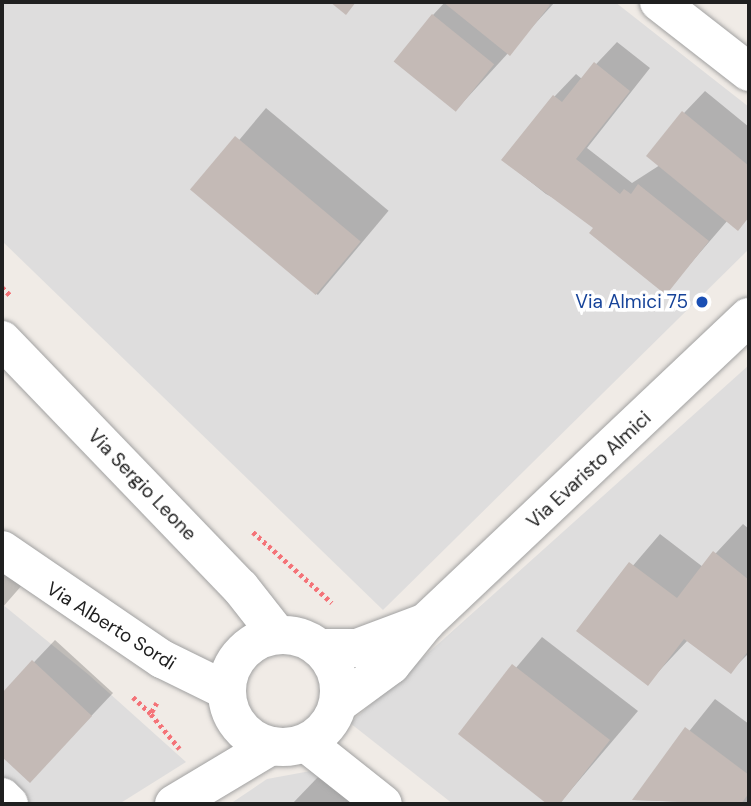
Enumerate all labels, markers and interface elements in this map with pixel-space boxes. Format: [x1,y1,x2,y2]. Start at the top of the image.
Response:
place label: Via Almici 75 [575,291,688,313]
marker: Via Almici 75 [694,294,710,310]
street label: Via Evaristo Almici [522,407,656,533]
street label: Via Sergio Leone [83,425,201,545]
street label: Via Alberto Sordi [42,577,180,675]

